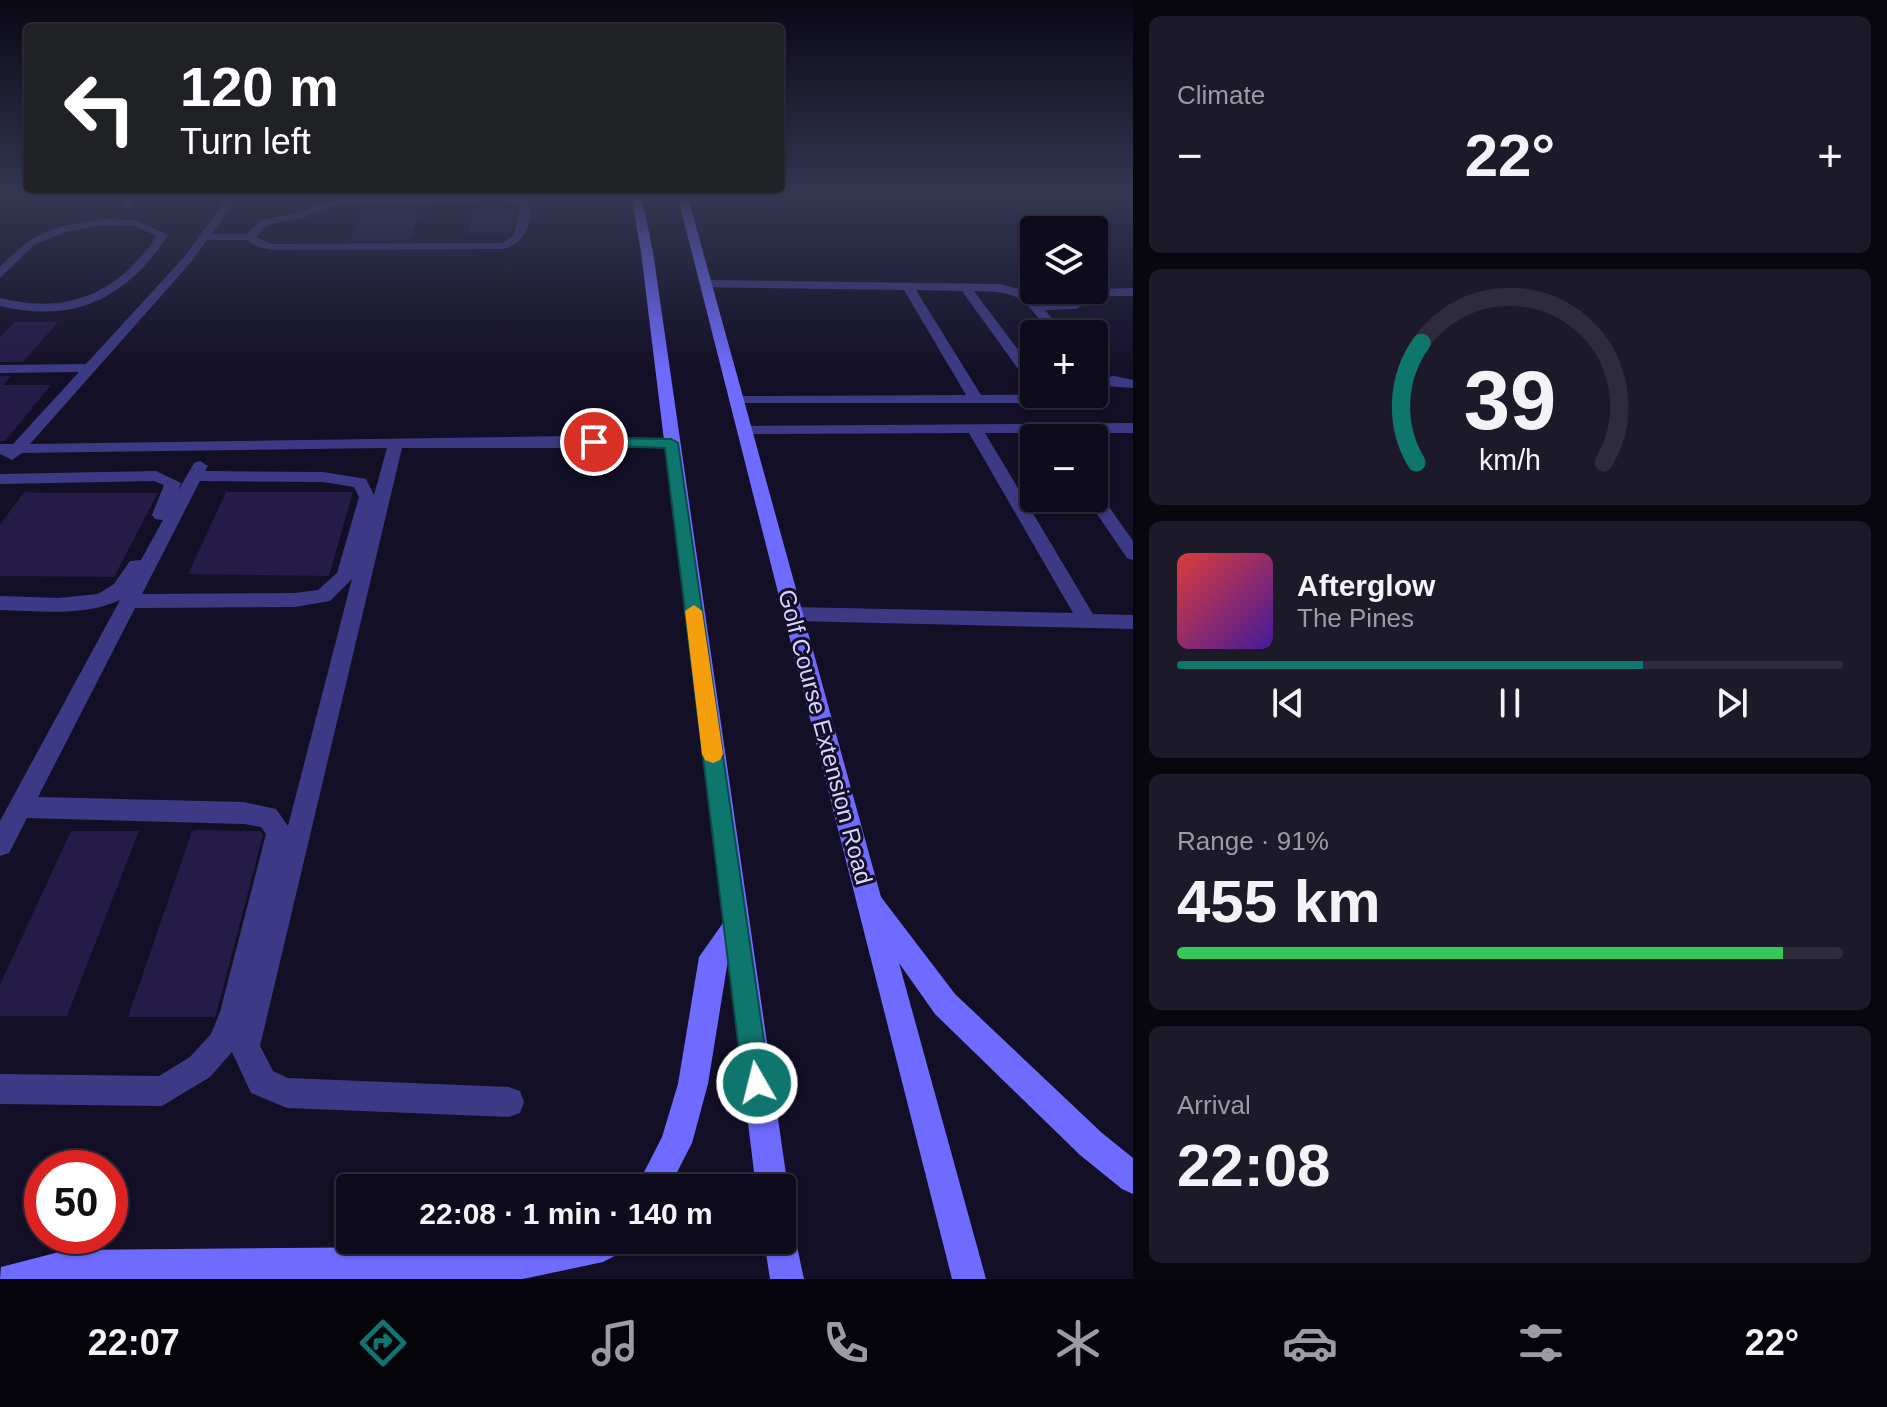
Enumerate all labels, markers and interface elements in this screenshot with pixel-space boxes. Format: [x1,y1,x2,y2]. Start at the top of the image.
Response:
text: 120 m [180,55,339,118]
icon: left [48,56,152,160]
text: Climate [1177,80,1265,110]
text: Turn left [180,121,311,162]
text: 22° [1465,122,1555,189]
text: − [1177,131,1203,180]
text: + [1817,131,1843,180]
map controls [1020,216,1108,512]
button: layers [1020,216,1108,304]
button: + [1020,320,1108,408]
text: 39 [1464,353,1556,446]
pin [560,408,628,476]
icon: arrive [572,420,616,464]
button: − [1020,424,1108,512]
text: km/h [1479,444,1541,476]
text: Afterglow [1297,569,1435,602]
street label: Golf Course Extension Road [773,586,878,887]
text: The Pines [1297,603,1414,633]
icon: previous [1266,681,1310,725]
icon: pause [1488,681,1532,725]
icon: next [1710,681,1754,725]
text: Range · 91% [1177,826,1329,856]
text: 455 km [1177,868,1381,935]
position arrow [715,1041,799,1125]
text: Arrival [1177,1090,1251,1120]
text: 22:08 [1177,1132,1330,1199]
speed limit sign: 50 [24,1150,128,1254]
text: 22:08 · 1 min · 140 m [419,1197,713,1230]
icon: directions [355,1315,411,1371]
icon: music [587,1315,643,1371]
icon: phone [818,1315,874,1371]
icon: climate [1050,1315,1106,1371]
icon: car [1282,1315,1338,1371]
icon: filters [1513,1315,1569,1371]
text: 22:07 [88,1322,180,1363]
text: 22° [1745,1322,1799,1363]

